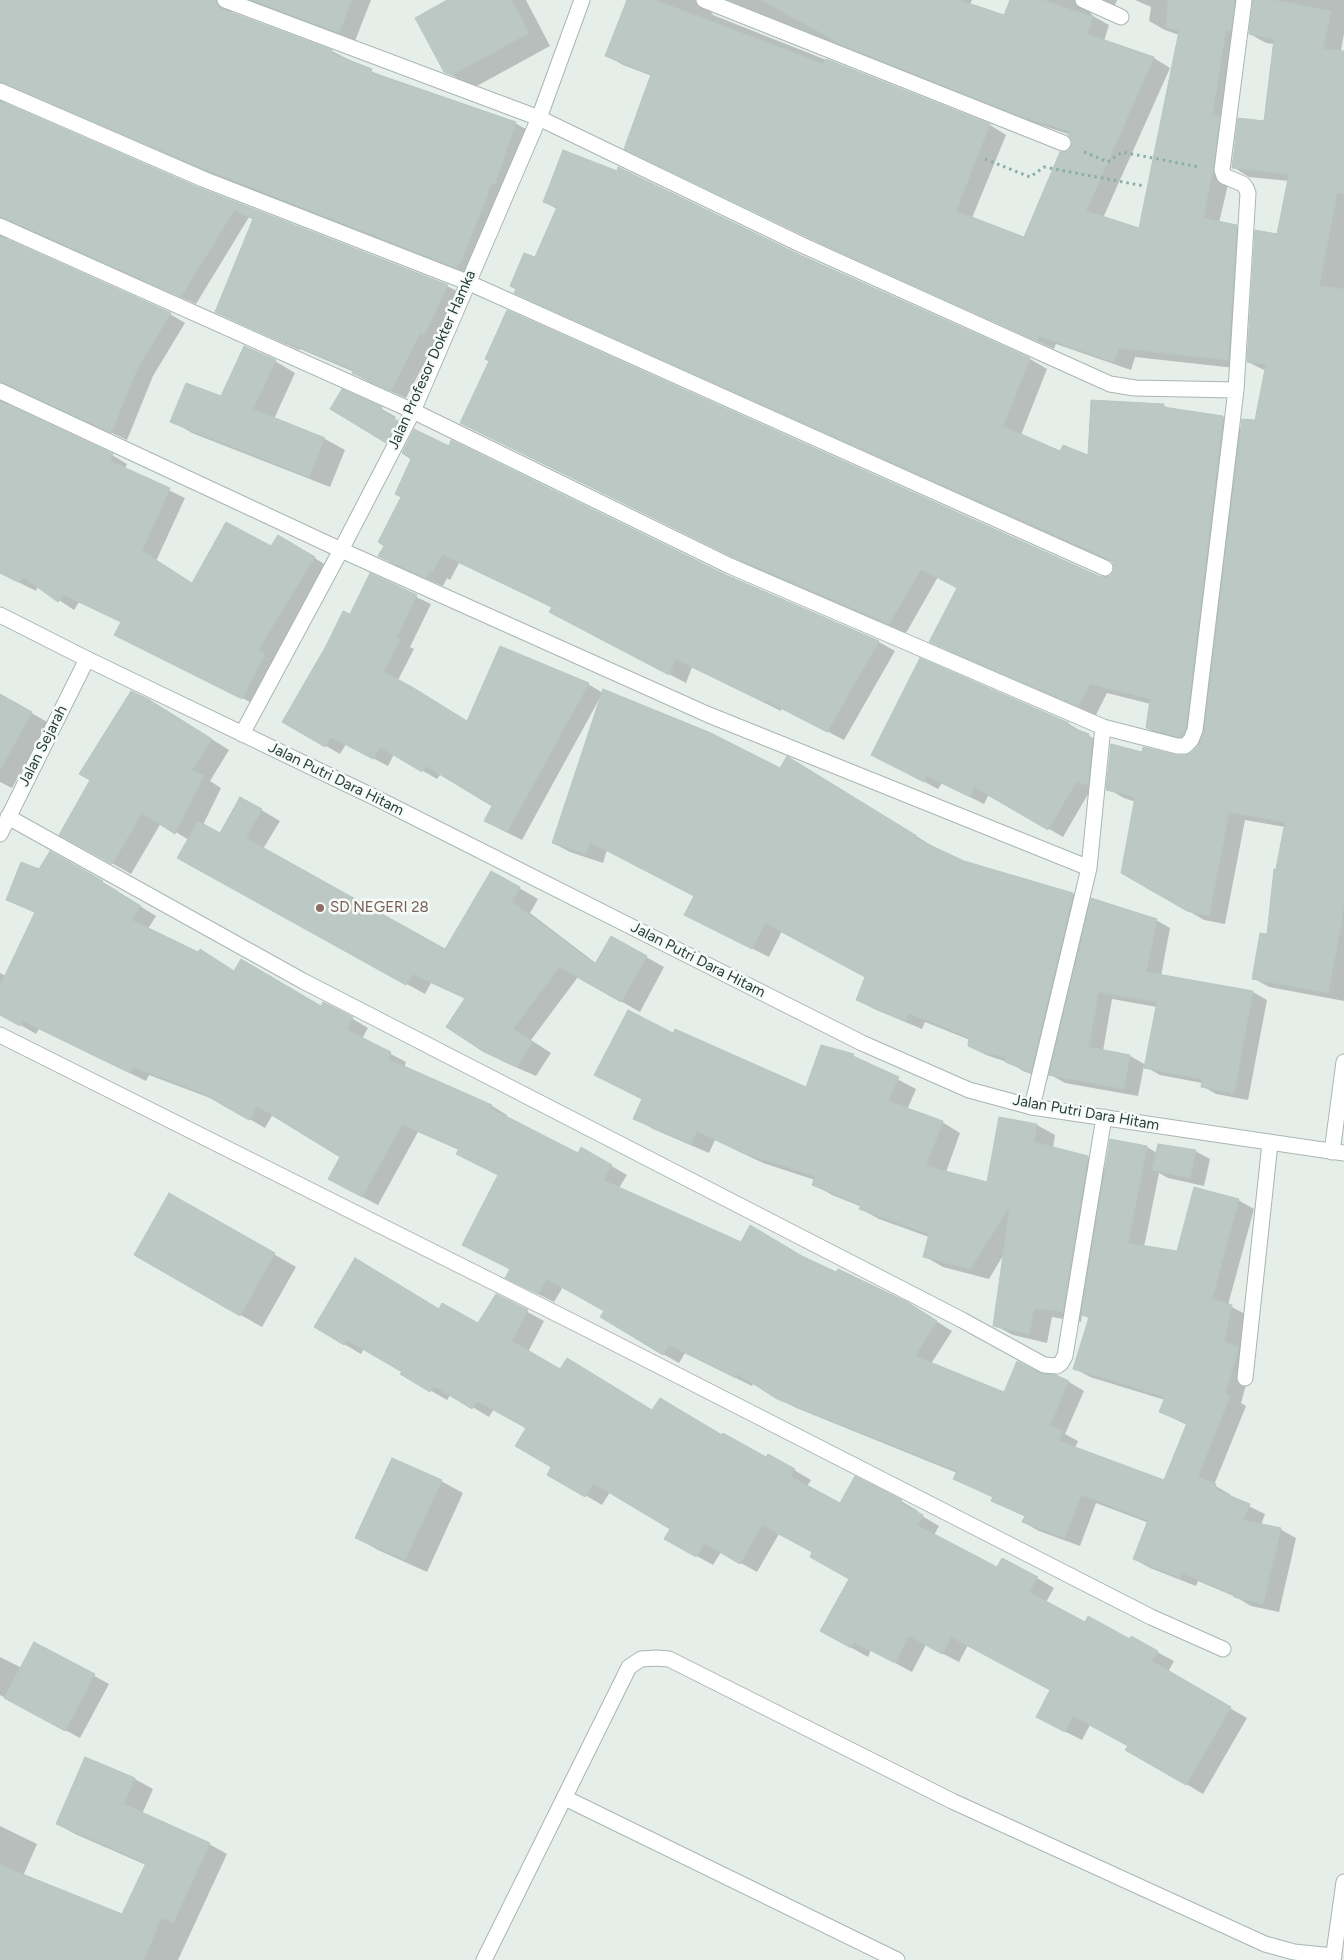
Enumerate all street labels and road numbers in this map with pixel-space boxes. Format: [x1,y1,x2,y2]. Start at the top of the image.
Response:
street label: Jalan Profesor Dokter Hamka [384,268,480,452]
street label: Jalan Sejarah [15,702,71,790]
street label: Jalan Putri Dara Hitam [265,738,407,820]
street label: Jalan Putri Dara Hitam [628,918,768,1002]
street label: Jalan Putri Dara Hitam [1011,1091,1161,1135]

